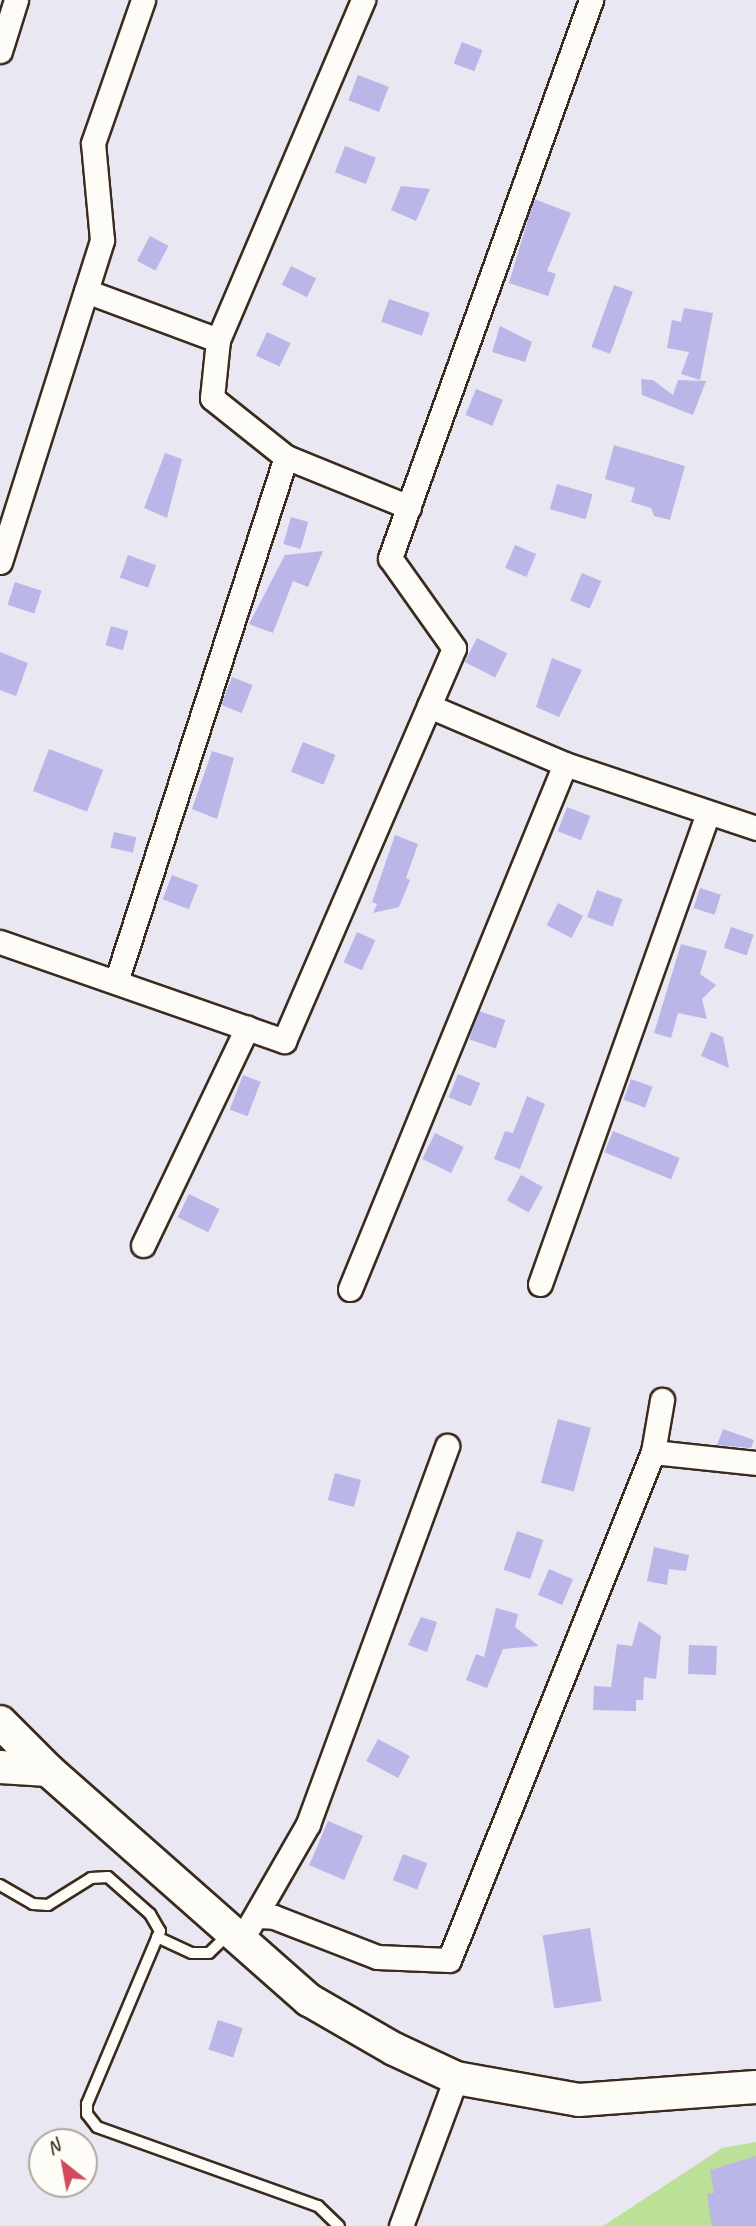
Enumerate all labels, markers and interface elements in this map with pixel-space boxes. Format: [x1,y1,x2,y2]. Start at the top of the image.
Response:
north arrow [28,2128,98,2198]
text: N [42,2133,64,2160]

